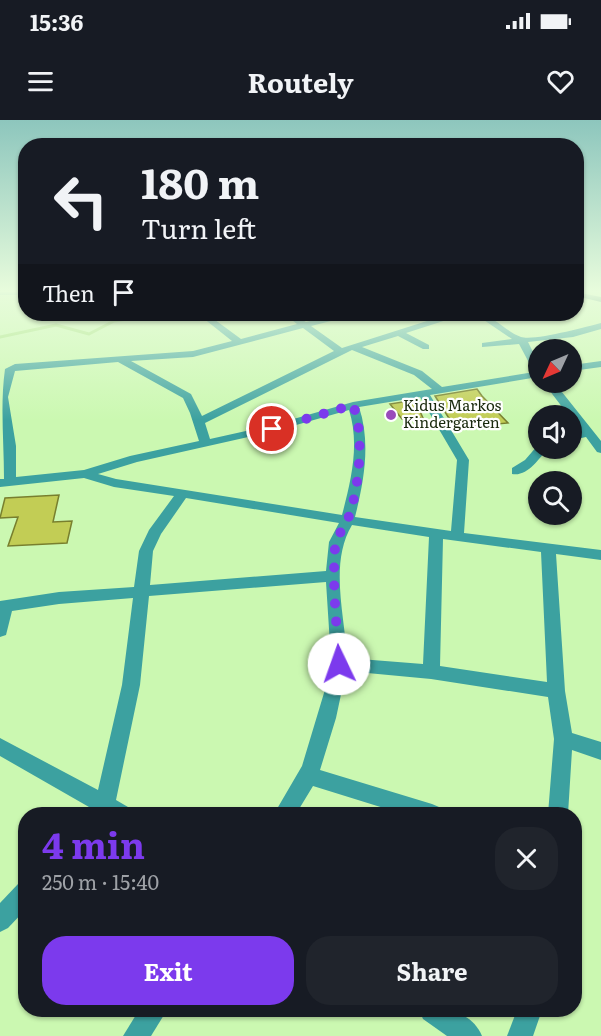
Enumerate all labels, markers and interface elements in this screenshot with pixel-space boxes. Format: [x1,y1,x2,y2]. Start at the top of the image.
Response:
text: 15:36 [30,5,83,38]
text: Routely [248,61,353,101]
icon: menu [24,65,57,98]
icon: heart [544,65,577,98]
text: 180 m [141,150,259,212]
icon: left [42,162,120,240]
text: Turn left [141,207,256,247]
text: Then [42,276,95,309]
icon: arrive [107,276,140,309]
north arrow [528,339,582,393]
map controls [528,339,582,525]
place label: Kidus Markos Kindergarten [403,393,502,433]
pin [246,403,297,454]
button: sound [528,405,582,459]
marker: Kidus Markos Kindergarten [384,408,398,422]
icon: arrive [255,412,288,445]
button: search [528,471,582,525]
position arrow [307,632,371,696]
text: 4 min [42,817,145,870]
button: close [495,827,558,890]
text: 250 m · 15:40 [42,866,159,896]
button: Exit [42,936,294,1005]
button: Share [306,936,558,1005]

